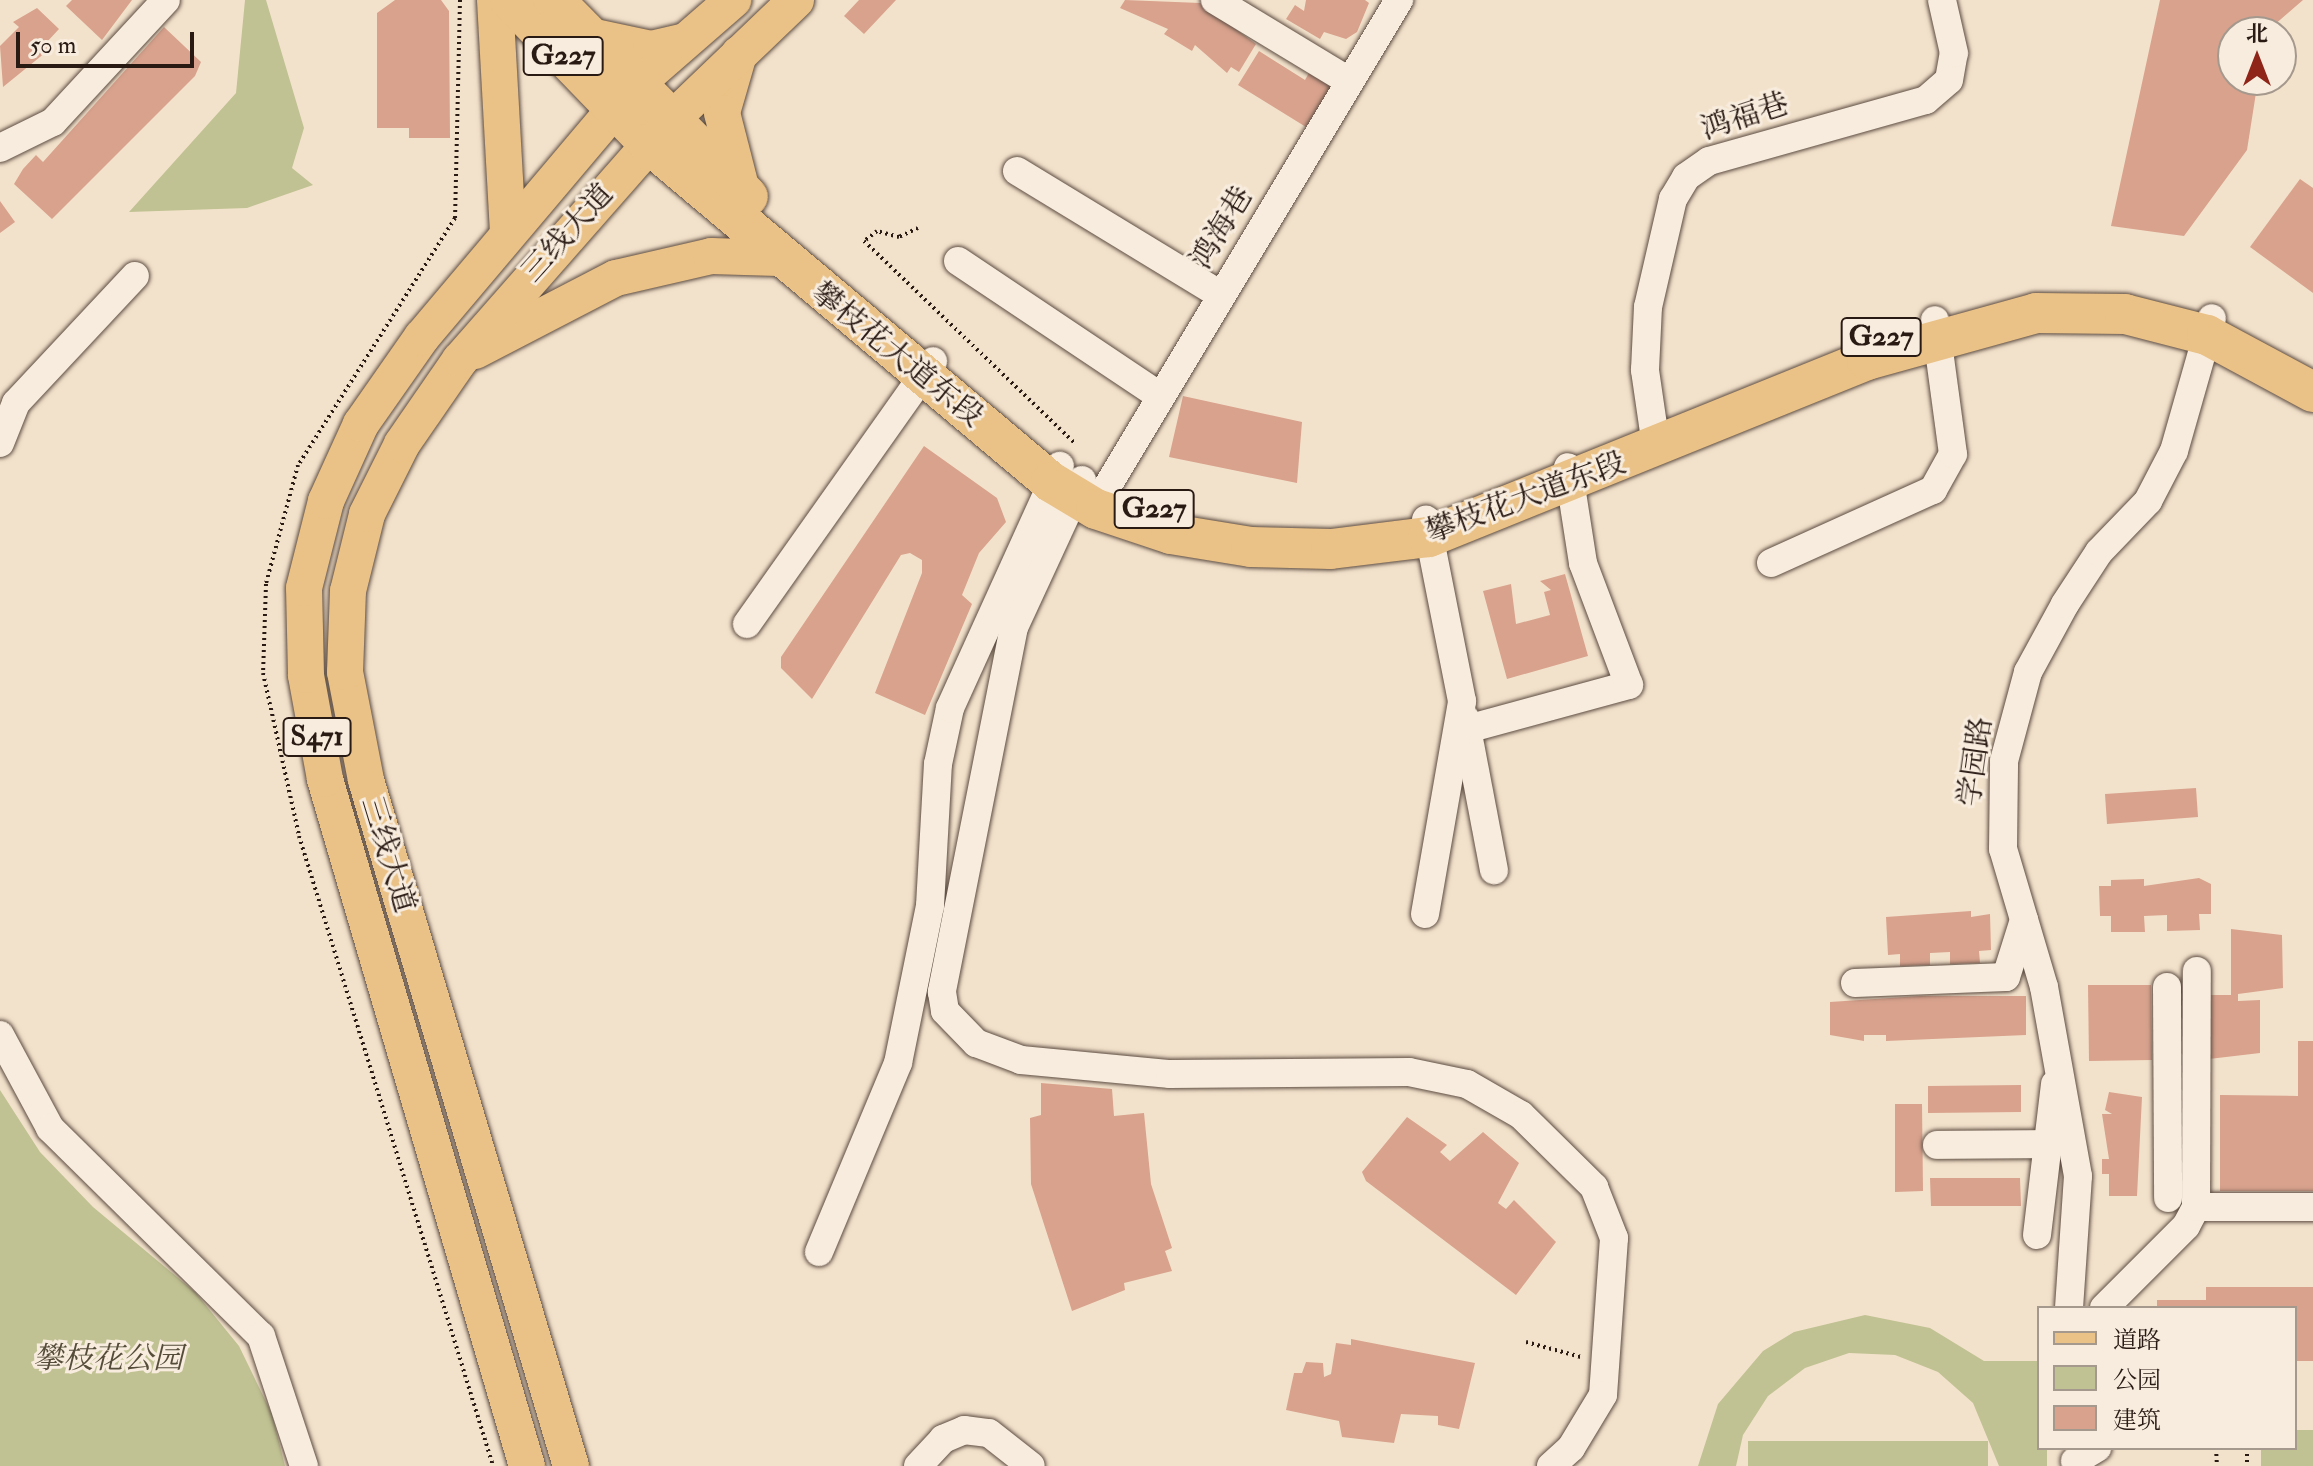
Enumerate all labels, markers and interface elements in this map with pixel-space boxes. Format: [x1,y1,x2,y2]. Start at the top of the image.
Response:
scale bar [20,16,198,66]
north arrow [2217,16,2297,96]
text: 北 [2246,20,2268,48]
text: 50 m [30,30,76,61]
road number: G227 [521,32,605,80]
street label: 鸿福巷 [1697,86,1793,148]
street label: 三线大道 [514,176,622,290]
street label: 鸿海巷 [1183,180,1261,276]
street label: 攀枝花大道东段 [804,275,990,435]
road number: G227 [1839,313,1923,361]
street label: 攀枝花大道东段 [1421,445,1631,551]
road number: G227 [1112,485,1196,533]
road number: S471 [281,713,353,761]
street label: 学园路 [1952,715,2000,809]
street label: 三线大道 [353,792,423,918]
legend [2037,1306,2297,1450]
text: 道路 [2113,1325,2161,1356]
park label: 攀枝花公园 [33,1341,183,1377]
text: 公园 [2113,1365,2161,1396]
text: 建筑 [2113,1405,2161,1436]

